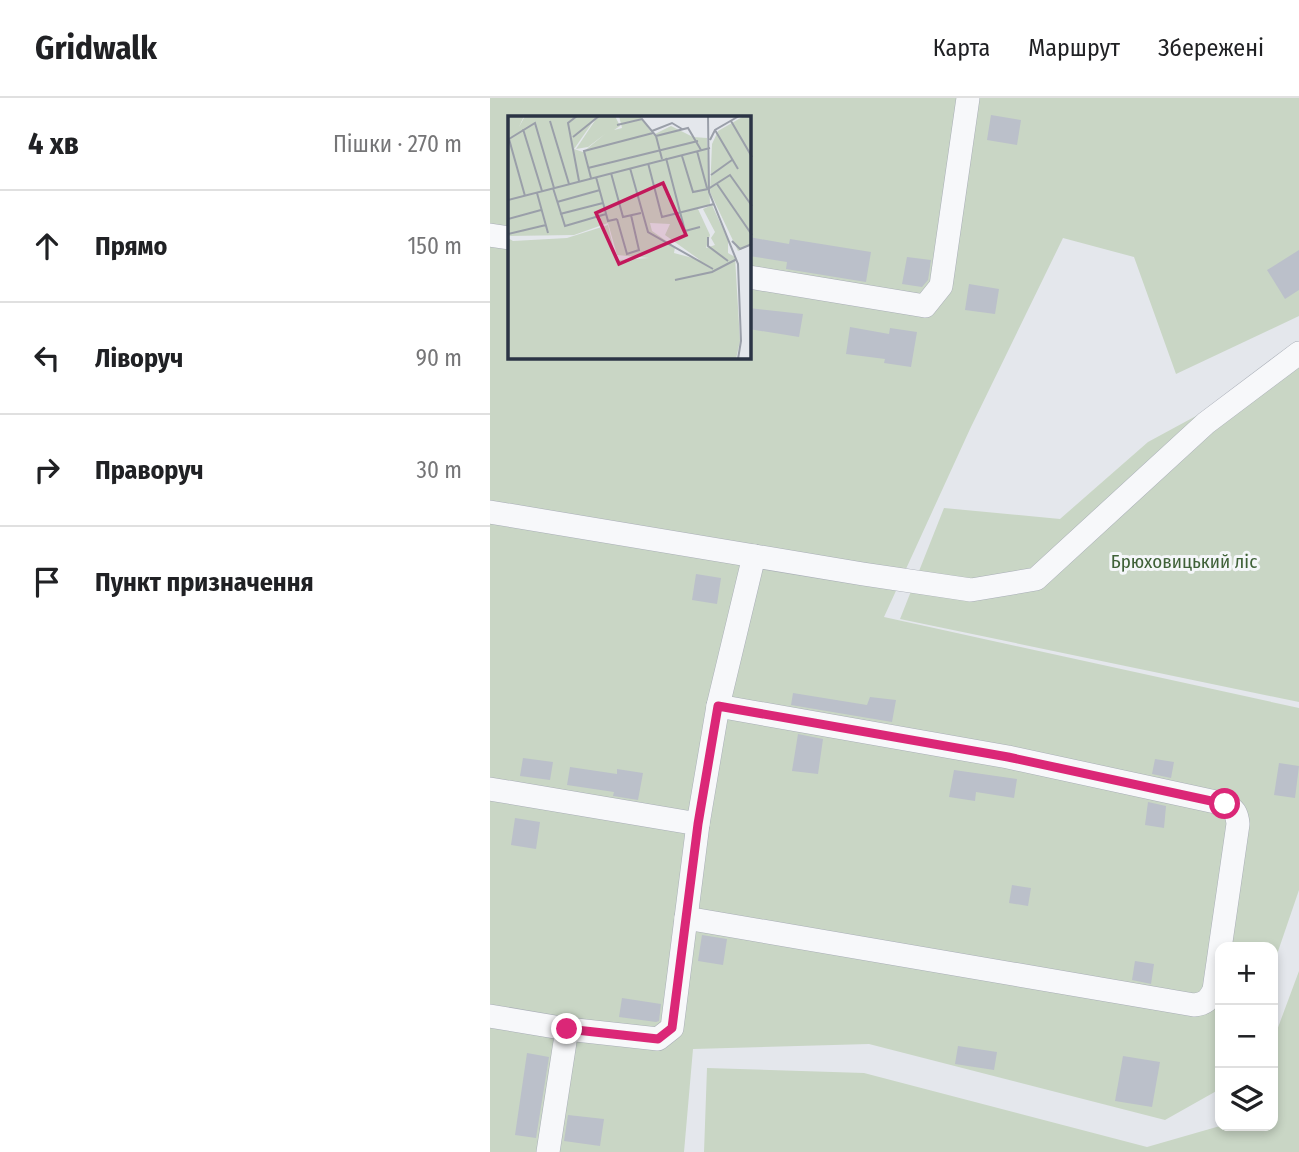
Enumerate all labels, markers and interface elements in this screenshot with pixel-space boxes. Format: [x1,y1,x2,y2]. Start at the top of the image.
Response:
text: Gridwalk [35,28,157,68]
text: Карта [933,34,990,62]
text: Маршрут [1028,34,1120,62]
text: Збережені [1158,34,1264,62]
inset map [508,116,751,359]
text: 4 хв [28,126,79,162]
text: Пішки · 270 m [333,130,462,158]
icon: ahead [28,227,66,265]
text: Прямо [95,231,167,262]
text: 150 m [407,232,462,260]
icon: left [28,339,66,377]
text: Ліворуч [95,343,183,374]
text: 90 m [416,344,462,372]
icon: right [28,451,66,489]
text: Праворуч [95,455,204,486]
text: 30 m [417,456,462,484]
park label: Брюховицький ліс [1111,550,1257,573]
icon: arrive [28,563,66,601]
text: Пункт призначення [95,567,314,598]
route start [1209,788,1240,819]
map controls [1215,942,1278,1131]
button: + [1215,942,1278,1005]
button: − [1215,1005,1278,1068]
route end [551,1013,582,1044]
button: layers [1215,1068,1278,1131]

